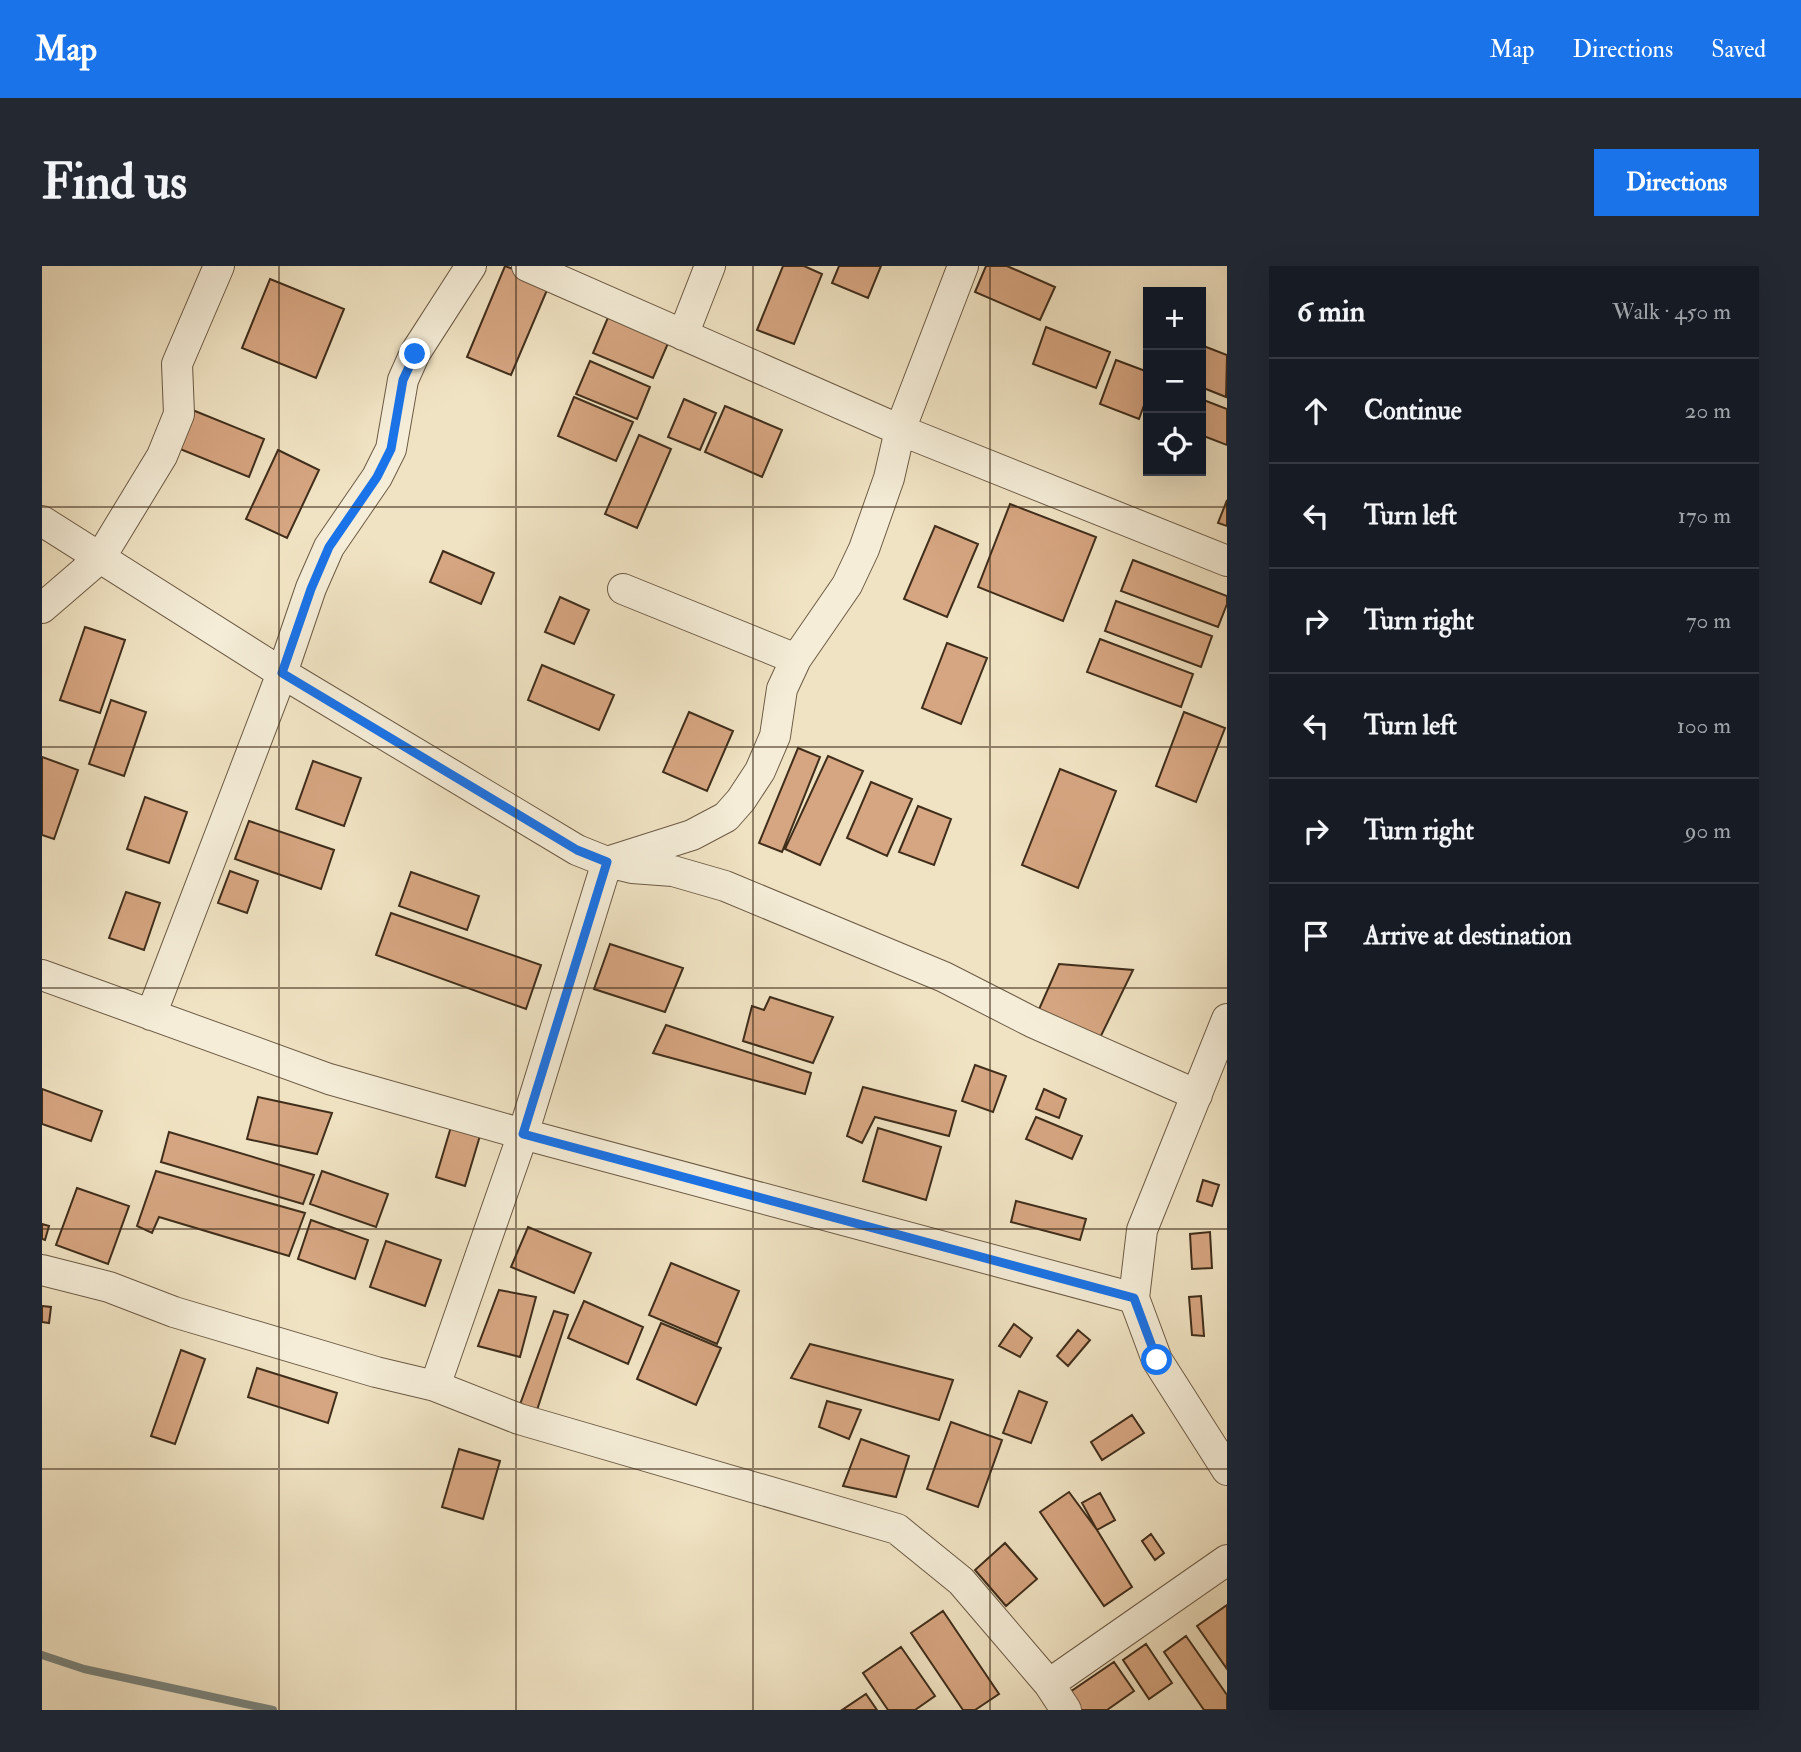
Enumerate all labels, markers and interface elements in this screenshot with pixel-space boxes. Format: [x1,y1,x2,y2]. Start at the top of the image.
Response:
text: Map [35,29,97,70]
text: Map [1489,34,1534,65]
text: Directions [1572,34,1673,65]
text: Saved [1711,34,1766,65]
button: Directions [1594,149,1759,216]
text: Find us [42,152,187,213]
map controls [1143,287,1206,476]
button: + [1143,287,1206,350]
text: 6 min [1297,293,1365,330]
text: Walk · 450 m [1612,297,1731,326]
route end [399,338,430,369]
button: − [1143,350,1206,413]
icon: ahead [1297,392,1335,430]
text: Continue [1364,395,1462,427]
text: 20 m [1685,396,1731,425]
button: locate [1143,413,1206,476]
icon: left [1297,497,1335,535]
text: Turn left [1364,500,1457,532]
text: 170 m [1678,501,1731,530]
icon: right [1297,602,1335,640]
text: Turn right [1364,605,1474,637]
text: 70 m [1686,606,1731,635]
icon: left [1297,707,1335,745]
text: Turn left [1364,710,1457,742]
text: 100 m [1677,711,1731,740]
icon: right [1297,812,1335,850]
text: Turn right [1364,815,1474,847]
text: 90 m [1685,816,1731,845]
icon: arrive [1297,917,1335,955]
text: Arrive at destination [1364,920,1572,952]
route start [1141,1344,1172,1375]

